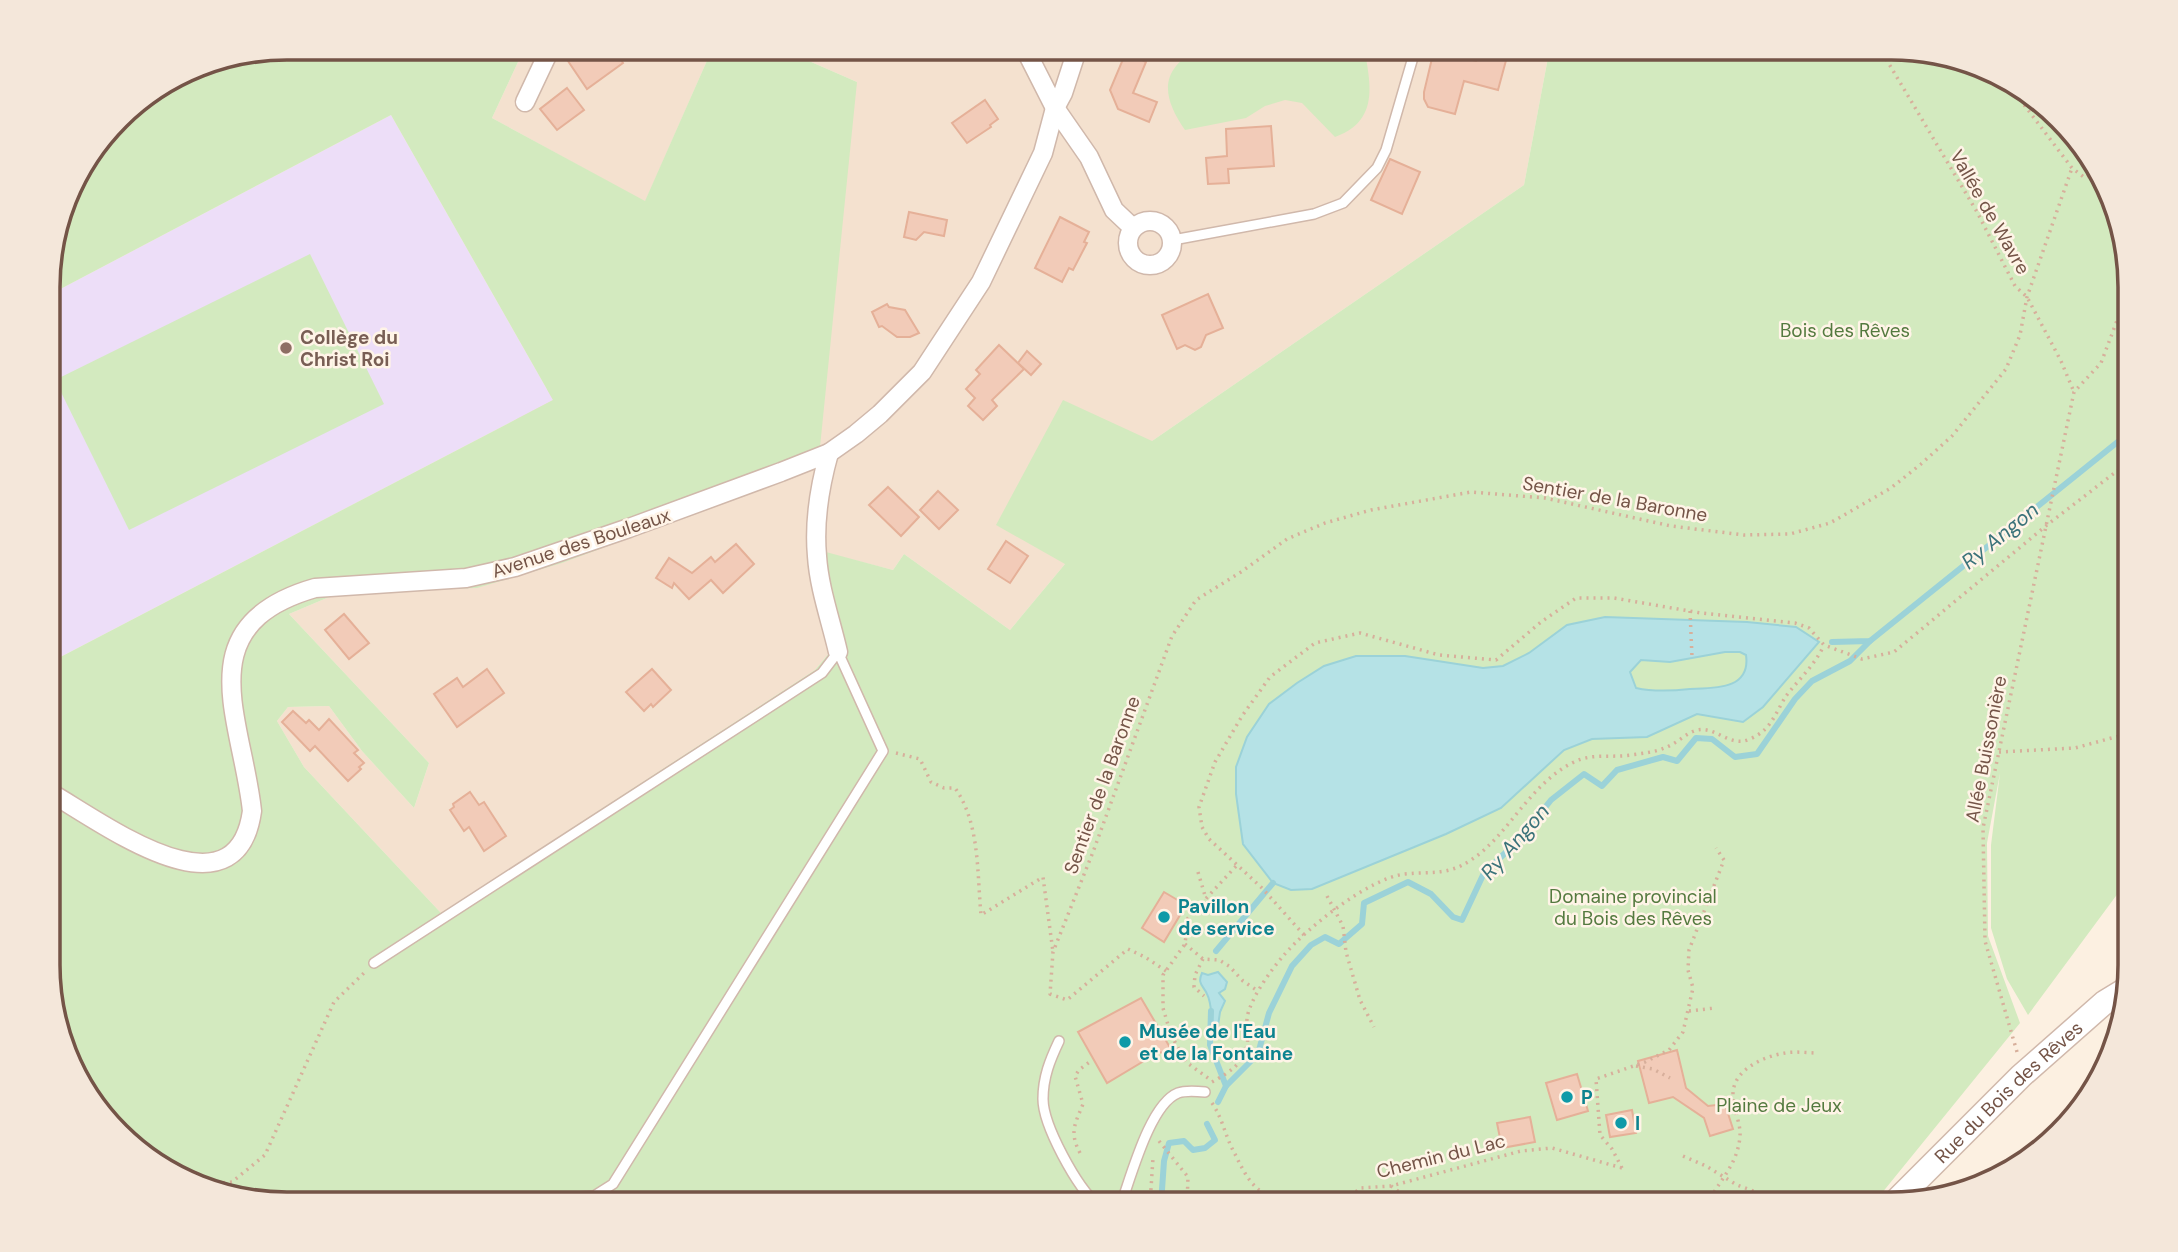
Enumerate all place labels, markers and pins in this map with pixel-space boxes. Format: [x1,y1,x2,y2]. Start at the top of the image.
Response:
place label: Collège du Christ Roi [300,325,398,372]
marker: Collège du Christ Roi [278,340,294,356]
place label: Pavillon de service [1178,894,1275,941]
marker: Pavillon de service [1156,909,1172,925]
place label: Musée de l'Eau et de la Fontaine [1139,1019,1293,1066]
marker: Musée de l'Eau et de la Fontaine [1117,1034,1133,1050]
place label: P [1581,1085,1593,1110]
marker: P [1559,1089,1575,1105]
place label: I [1635,1111,1640,1136]
marker: I [1613,1115,1629,1131]

